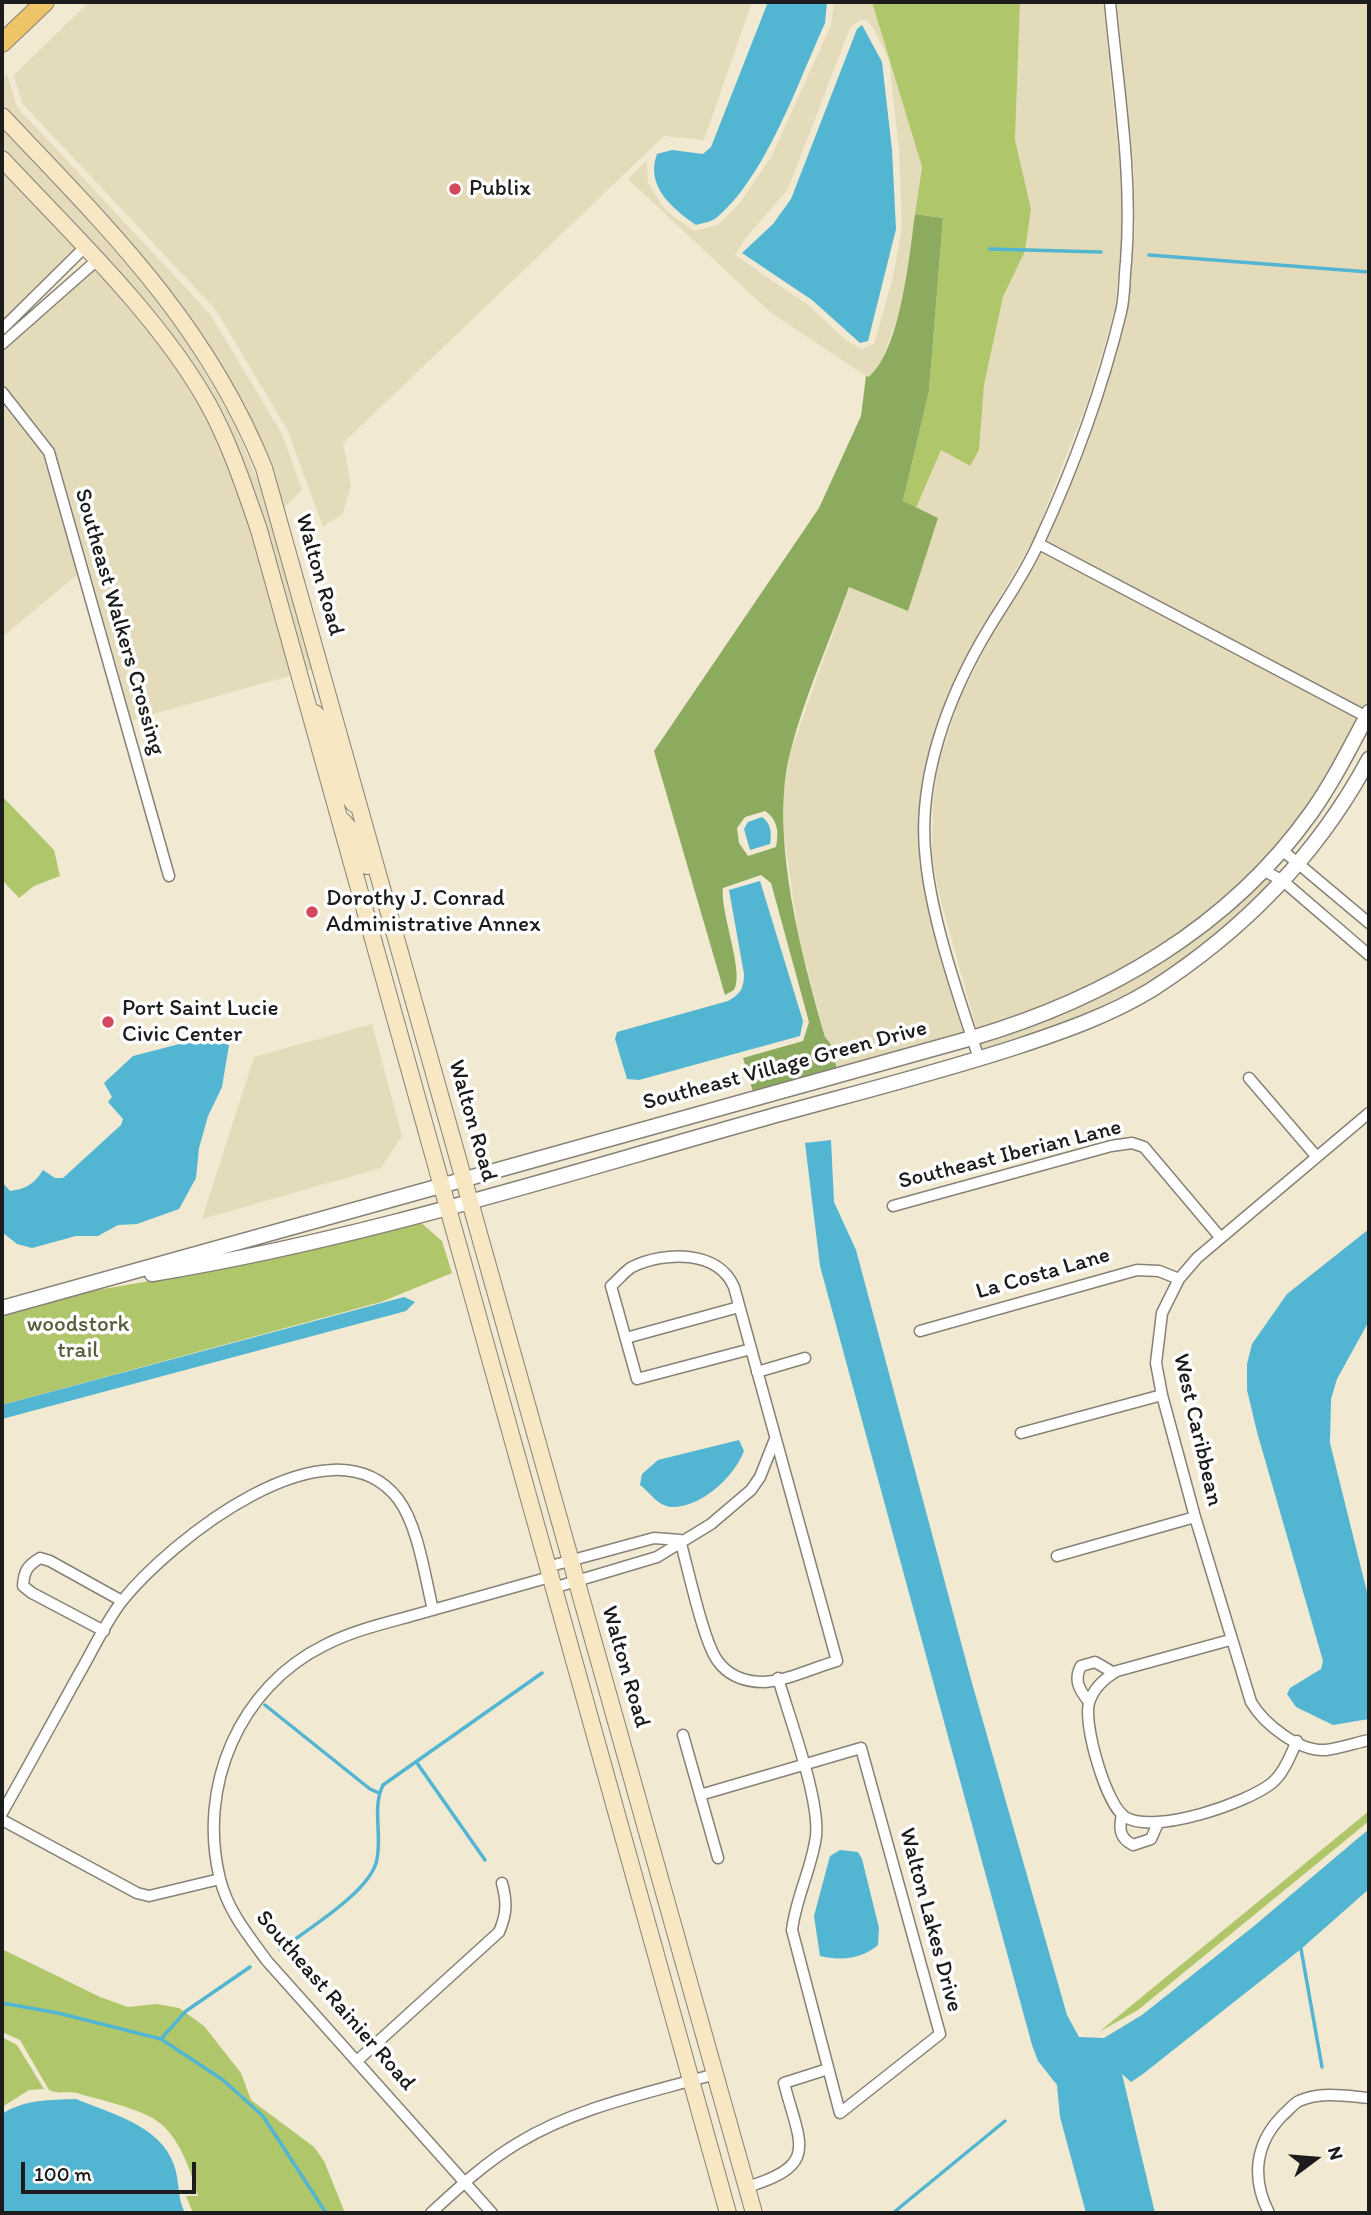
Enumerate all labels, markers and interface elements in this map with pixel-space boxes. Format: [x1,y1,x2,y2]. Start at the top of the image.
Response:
place label: Publix [469,175,531,203]
marker: Publix [447,181,463,197]
street label: Southeast Walkers Crossing [68,486,170,758]
street label: Walton Road [288,511,350,639]
place label: Dorothy J. Conrad Administrative Annex [326,885,540,939]
marker: Dorothy J. Conrad Administrative Annex [304,904,320,920]
place label: Port Saint Lucie Civic Center [122,995,279,1049]
marker: Port Saint Lucie Civic Center [100,1014,116,1030]
street label: Southeast Village Green Drive [640,1015,930,1117]
street label: Walton Road [441,1057,503,1185]
street label: Southeast Iberian Lane [896,1114,1124,1196]
street label: La Costa Lane [973,1242,1113,1306]
park label: woodstork trail [27,1311,129,1365]
street label: West Caribbean [1166,1351,1228,1509]
street label: Walton Road [594,1603,656,1731]
street label: Walton Lakes Drive [892,1825,968,2015]
street label: Southeast Rainier Road [249,1905,421,2097]
north arrow [1280,2124,1350,2194]
text: N [1323,2144,1348,2162]
scale bar [24,2148,200,2192]
text: 100 m [34,2161,92,2186]

